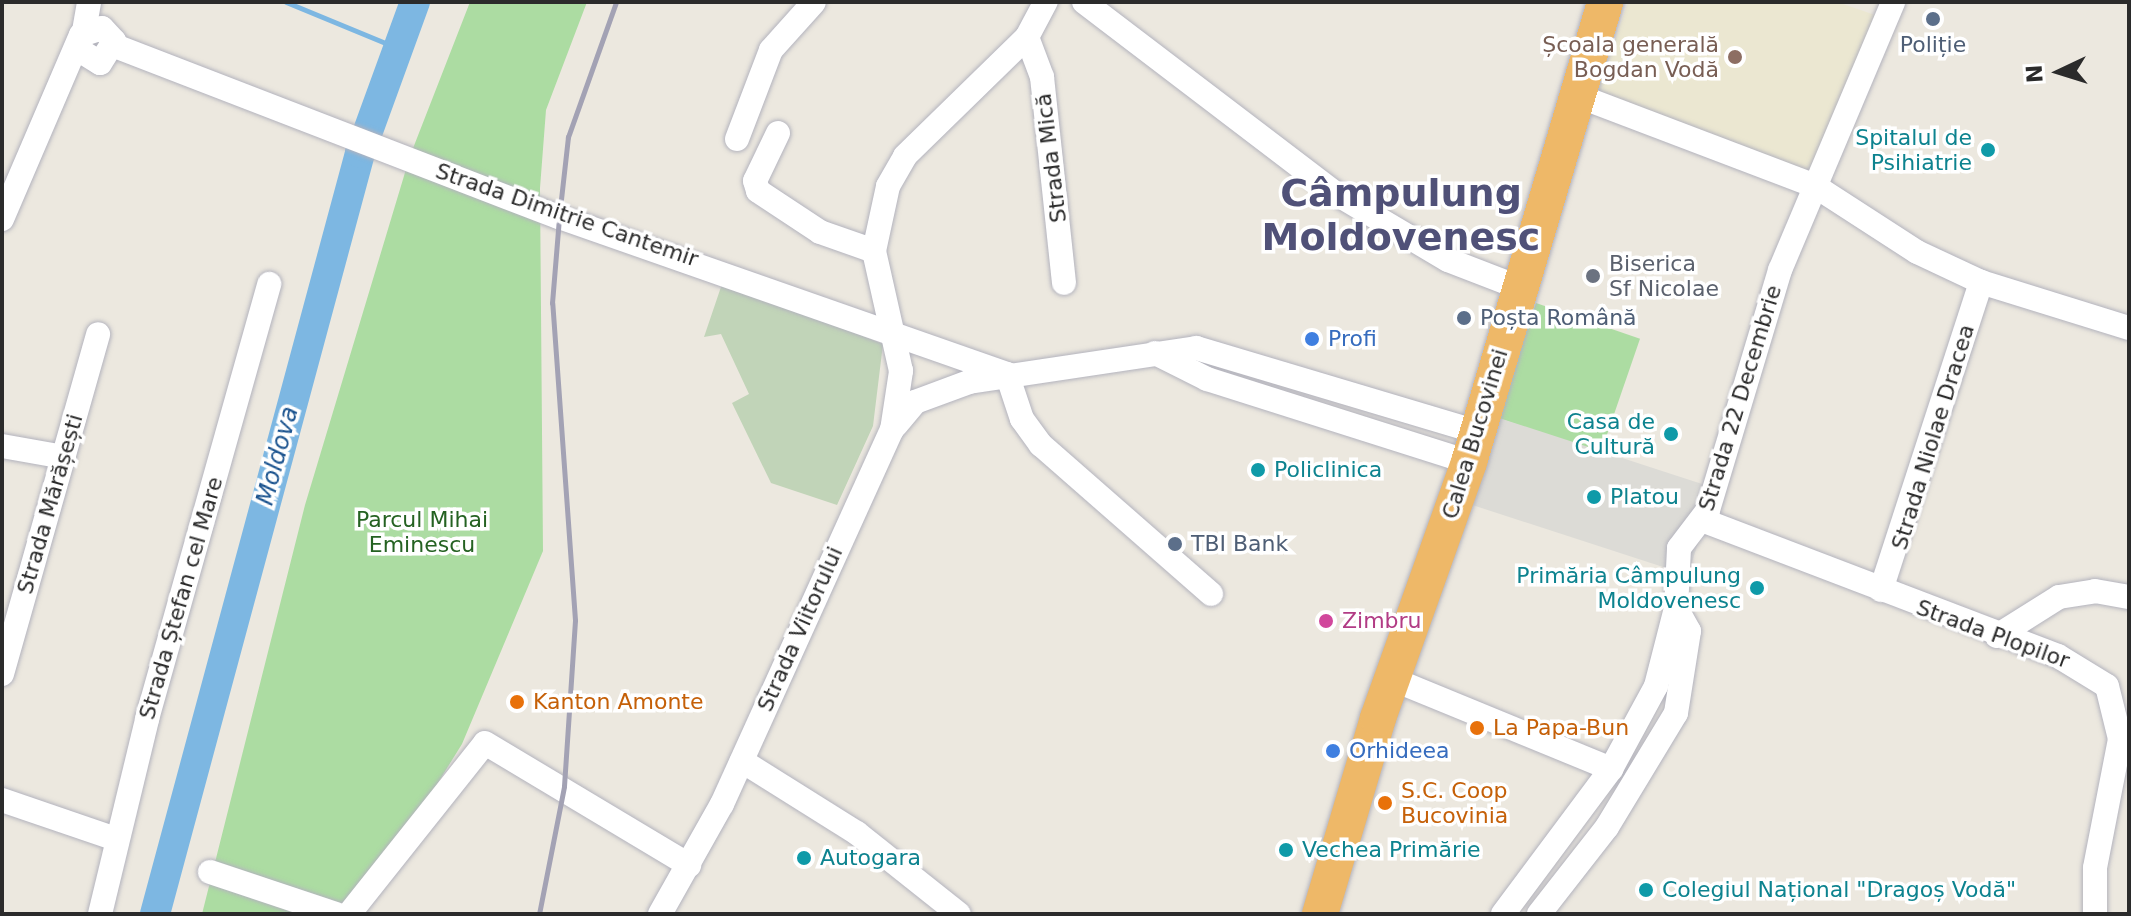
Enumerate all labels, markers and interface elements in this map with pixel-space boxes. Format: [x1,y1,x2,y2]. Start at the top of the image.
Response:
marker: Poliție [1924,10,1942,28]
place label: Școala generală Bogdan Vodă [1542,31,1719,82]
place label: Poliție [1900,32,1966,58]
north arrow [2019,32,2099,112]
marker: Școala generală Bogdan Vodă [1726,48,1744,66]
text: N [2021,64,2048,84]
street label: Strada Mică [1030,92,1072,224]
place label: Spitalul de Psihiatrie [1855,124,1972,176]
marker: Spitalul de Psihiatrie [1979,141,1997,159]
street label: Strada Dimitrie Cantemir [432,158,702,272]
district label: Câmpulung Moldovenesc [1262,171,1540,260]
place label: Biserica Sf Nicolae [1609,250,1719,302]
marker: Biserica Sf Nicolae [1584,267,1602,285]
street label: Strada 22 Decembrie [1693,282,1787,514]
place label: Poșta Română [1480,305,1637,331]
marker: Poșta Română [1455,309,1473,327]
street label: Strada Niolae Dracea [1886,321,1980,553]
place label: Profi [1328,326,1377,352]
marker: Profi [1303,330,1321,348]
street label: Calea Bucovinei [1437,346,1513,522]
water label: Moldova [251,404,305,508]
place label: Casa de Cultură [1567,408,1655,460]
street label: Strada Mărășești [12,411,88,597]
marker: Casa de Cultură [1662,425,1680,443]
place label: Policlinica [1274,457,1382,483]
marker: Policlinica [1249,461,1267,479]
street label: Strada Ștefan cel Mare [134,474,228,722]
place label: Platou [1610,484,1679,510]
marker: Platou [1585,488,1603,506]
park label: Parcul Mihai Eminescu [356,506,488,558]
place label: TBI Bank [1191,531,1288,557]
marker: TBI Bank [1166,535,1184,553]
street label: Strada Viitorului [752,543,848,715]
place label: Primăria Câmpulung Moldovenesc [1516,562,1741,614]
marker: Primăria Câmpulung Moldovenesc [1748,579,1766,597]
street label: Strada Plopilor [1913,594,2073,674]
place label: Zimbru [1342,608,1422,634]
marker: Zimbru [1317,612,1335,630]
place label: Kanton Amonte [533,689,704,715]
marker: Kanton Amonte [508,693,526,711]
place label: La Papa-Bun [1493,715,1629,741]
marker: La Papa-Bun [1468,719,1486,737]
place label: Orhideea [1349,738,1450,764]
marker: Orhideea [1324,742,1342,760]
place label: S.C. Coop Bucovinia [1401,777,1508,828]
marker: S.C. Coop Bucovinia [1376,794,1394,812]
place label: Vechea Primărie [1302,837,1481,863]
marker: Vechea Primărie [1277,841,1295,859]
place label: Autogara [820,845,921,871]
marker: Autogara [795,849,813,867]
place label: Colegiul Național "Dragoș Vodă" [1662,877,2016,903]
marker: Colegiul Național "Dragoș Vodă" [1637,881,1655,899]

